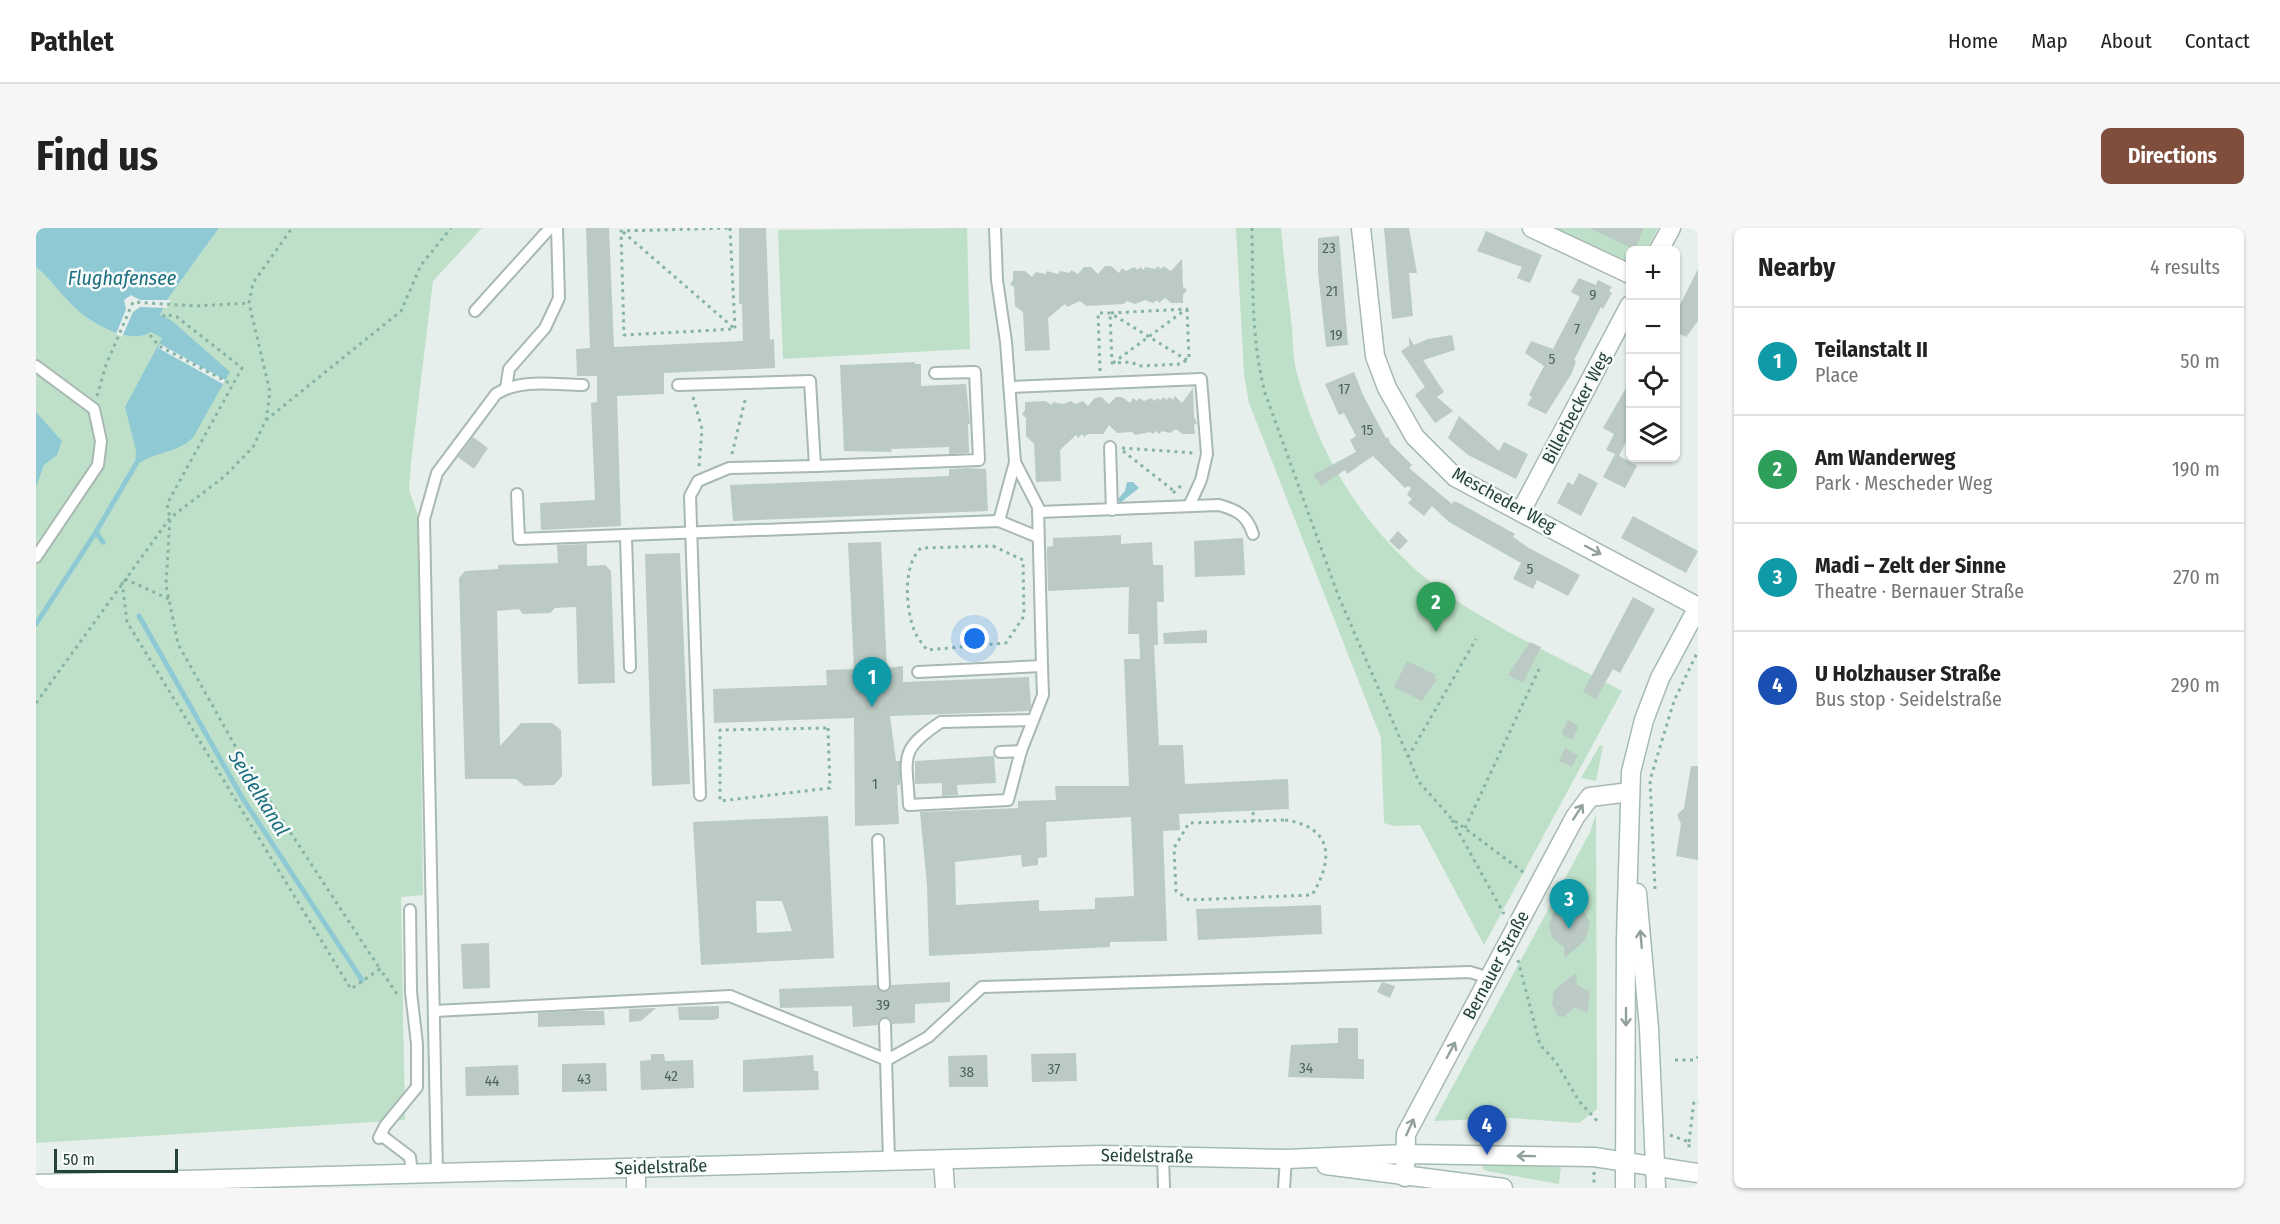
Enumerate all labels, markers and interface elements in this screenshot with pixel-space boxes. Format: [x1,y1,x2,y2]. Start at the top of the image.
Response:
text: Pathlet [30,25,114,58]
text: Home [1948,28,1998,54]
text: Map [2031,28,2068,54]
text: About [2101,28,2152,54]
text: Contact [2185,28,2250,54]
button: Directions [2101,128,2244,184]
text: Find us [36,131,158,181]
house number: 23 [1322,239,1336,257]
map controls [1626,246,1680,462]
button: + [1626,246,1680,300]
text: Nearby [1758,252,1835,283]
text: 4 results [2150,255,2220,279]
water label: Flughafensee [68,266,177,290]
house number: 21 [1326,282,1338,300]
house number: 9 [1589,286,1597,304]
button: − [1626,300,1680,354]
house number: 7 [1574,320,1580,338]
house number: 19 [1329,326,1343,344]
text: Teilanstalt II [1815,336,1928,363]
street label: Billerbecker Weg [1537,348,1615,468]
text: 1 [1773,349,1782,373]
text: 50 m [2180,349,2220,373]
house number: 5 [1549,350,1556,368]
button: locate [1626,354,1680,408]
text: Place [1815,363,1858,387]
house number: 17 [1338,380,1350,398]
button: layers [1626,408,1680,462]
house number: 15 [1361,421,1373,439]
text: Am Wanderweg [1815,444,1956,471]
text: 2 [1773,457,1782,481]
text: 190 m [2172,457,2220,481]
street label: Mescheder Weg [1448,462,1560,538]
text: Park · Mescheder Weg [1815,471,1992,495]
one-way arrow [1584,544,1601,556]
text: Madi – Zelt der Sinne [1815,552,2006,579]
house number: 5 [1527,560,1534,578]
text: 3 [1773,565,1782,589]
text: 270 m [2173,565,2220,589]
text: Theatre · Bernauer Straße [1815,579,2024,603]
pin: 2 [1416,582,1456,632]
your location [960,624,989,653]
pin: 1 [852,658,892,707]
text: U Holzhauser Straße [1815,660,2001,687]
text: 4 [1772,673,1783,697]
text: 290 m [2171,673,2220,697]
text: Bus stop · Seidelstraße [1815,687,2002,711]
water label: Seidelkanal [223,745,295,840]
house number: 1 [872,775,878,793]
one-way arrow [1572,804,1584,821]
pin: 3 [1550,880,1588,929]
street label: Bernauer Straße [1458,907,1534,1023]
one-way arrow [1635,929,1646,949]
house number: 39 [876,996,890,1014]
one-way arrow [1620,1007,1632,1027]
one-way arrow [1445,1042,1457,1060]
house number: 34 [1299,1059,1313,1077]
house number: 37 [1048,1060,1060,1078]
house number: 38 [960,1063,974,1081]
house number: 42 [664,1067,678,1085]
house number: 43 [577,1070,591,1088]
house number: 44 [485,1072,499,1090]
pin: 4 [1468,1106,1506,1155]
one-way arrow [1405,1118,1417,1136]
street label: Seidelstraße [1101,1144,1193,1168]
scale bar [54,1146,178,1174]
text: 50 m [63,1150,95,1169]
one-way arrow [1517,1150,1537,1161]
street label: Seidelstraße [614,1154,708,1180]

